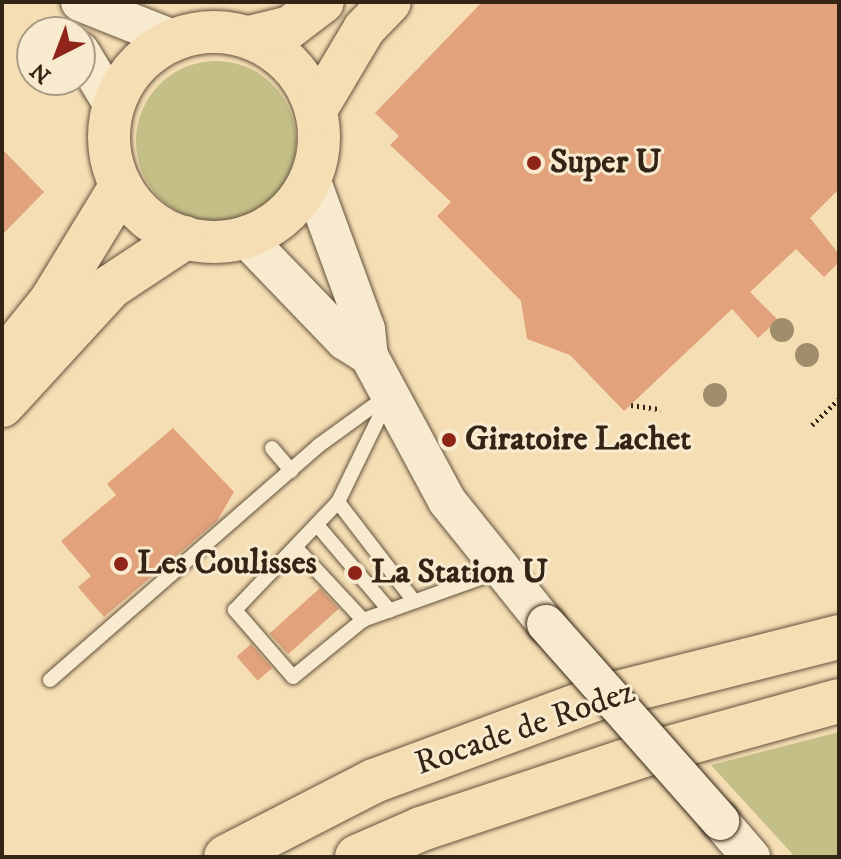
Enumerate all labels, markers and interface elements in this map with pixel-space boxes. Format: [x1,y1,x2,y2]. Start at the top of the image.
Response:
north arrow [16,16,96,96]
text: N [25,57,57,89]
place label: Super U [550,143,662,183]
marker: Super U [525,154,543,172]
place label: Giratoire Lachet [465,420,691,460]
marker: Giratoire Lachet [440,431,458,449]
place label: Les Coulisses [137,544,317,584]
place label: La Station U [371,553,548,593]
marker: Les Coulisses [112,555,130,573]
marker: La Station U [346,564,364,582]
street label: Rocade de Rodez [410,671,640,785]

